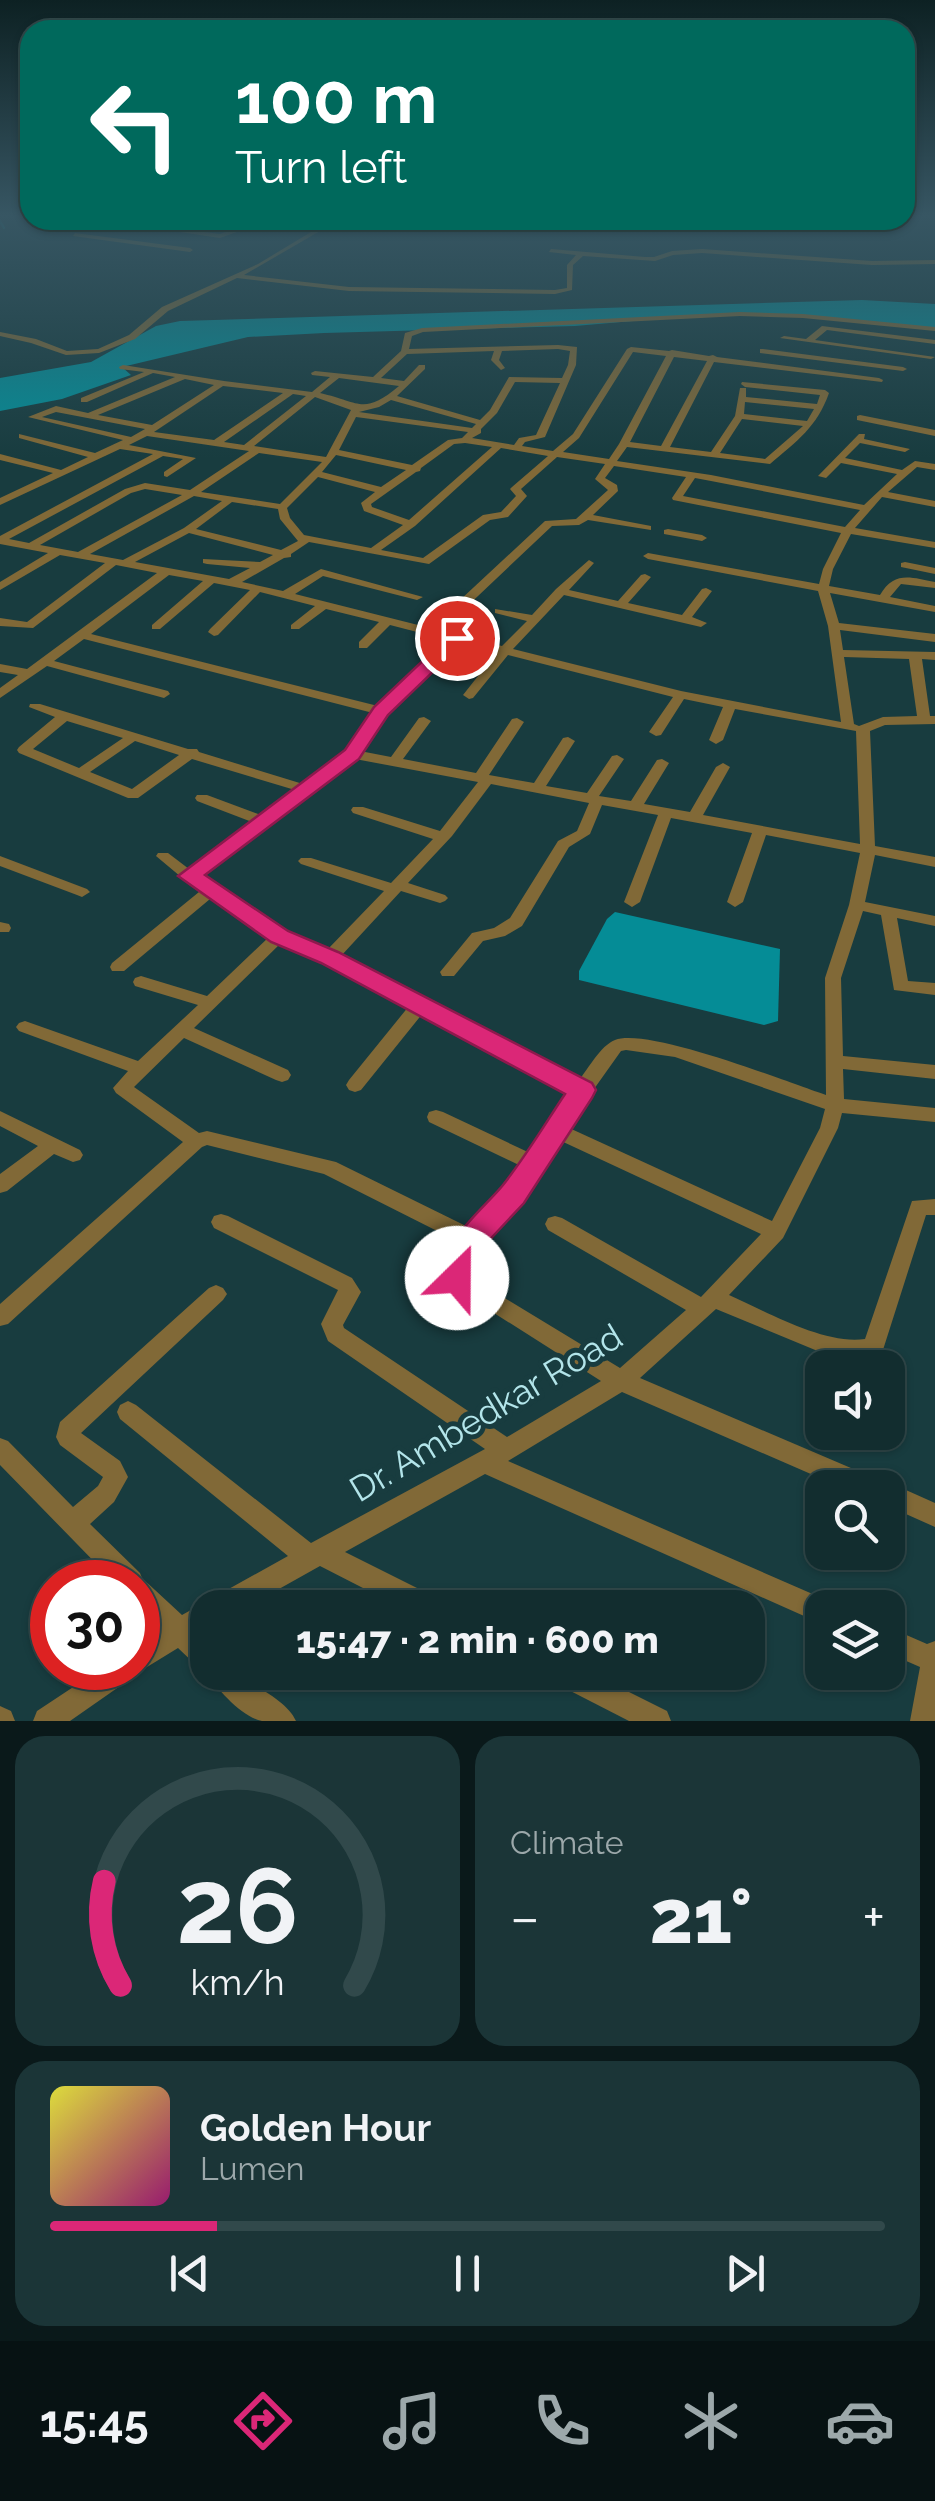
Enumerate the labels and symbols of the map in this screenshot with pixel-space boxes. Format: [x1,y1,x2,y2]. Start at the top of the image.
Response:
pin [415,596,500,681]
position arrow [405,1226,509,1330]
street label: Dr. Ambedkar Road [342,1315,629,1510]
speed limit sign: 30 [30,1560,160,1690]

